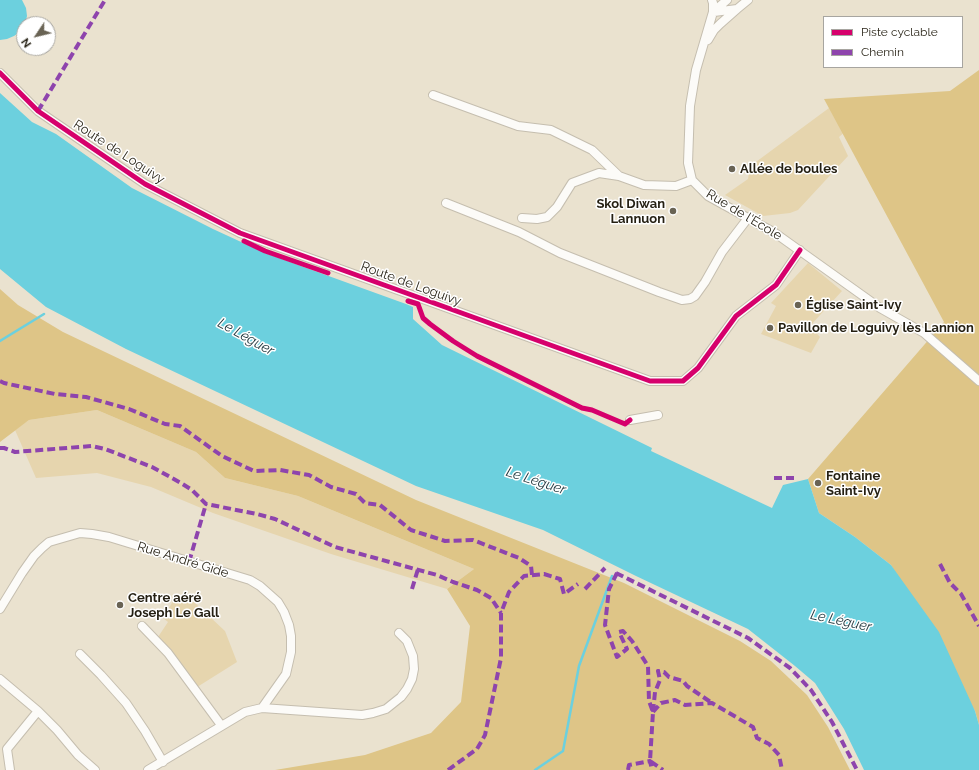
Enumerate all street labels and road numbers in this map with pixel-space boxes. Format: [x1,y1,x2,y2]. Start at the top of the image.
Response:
street label: Route de Loguivy [70,117,168,187]
street label: Rue de l'École [703,186,785,244]
street label: Route de Loguivy [359,259,463,309]
street label: Rue André Gide [135,539,231,581]

